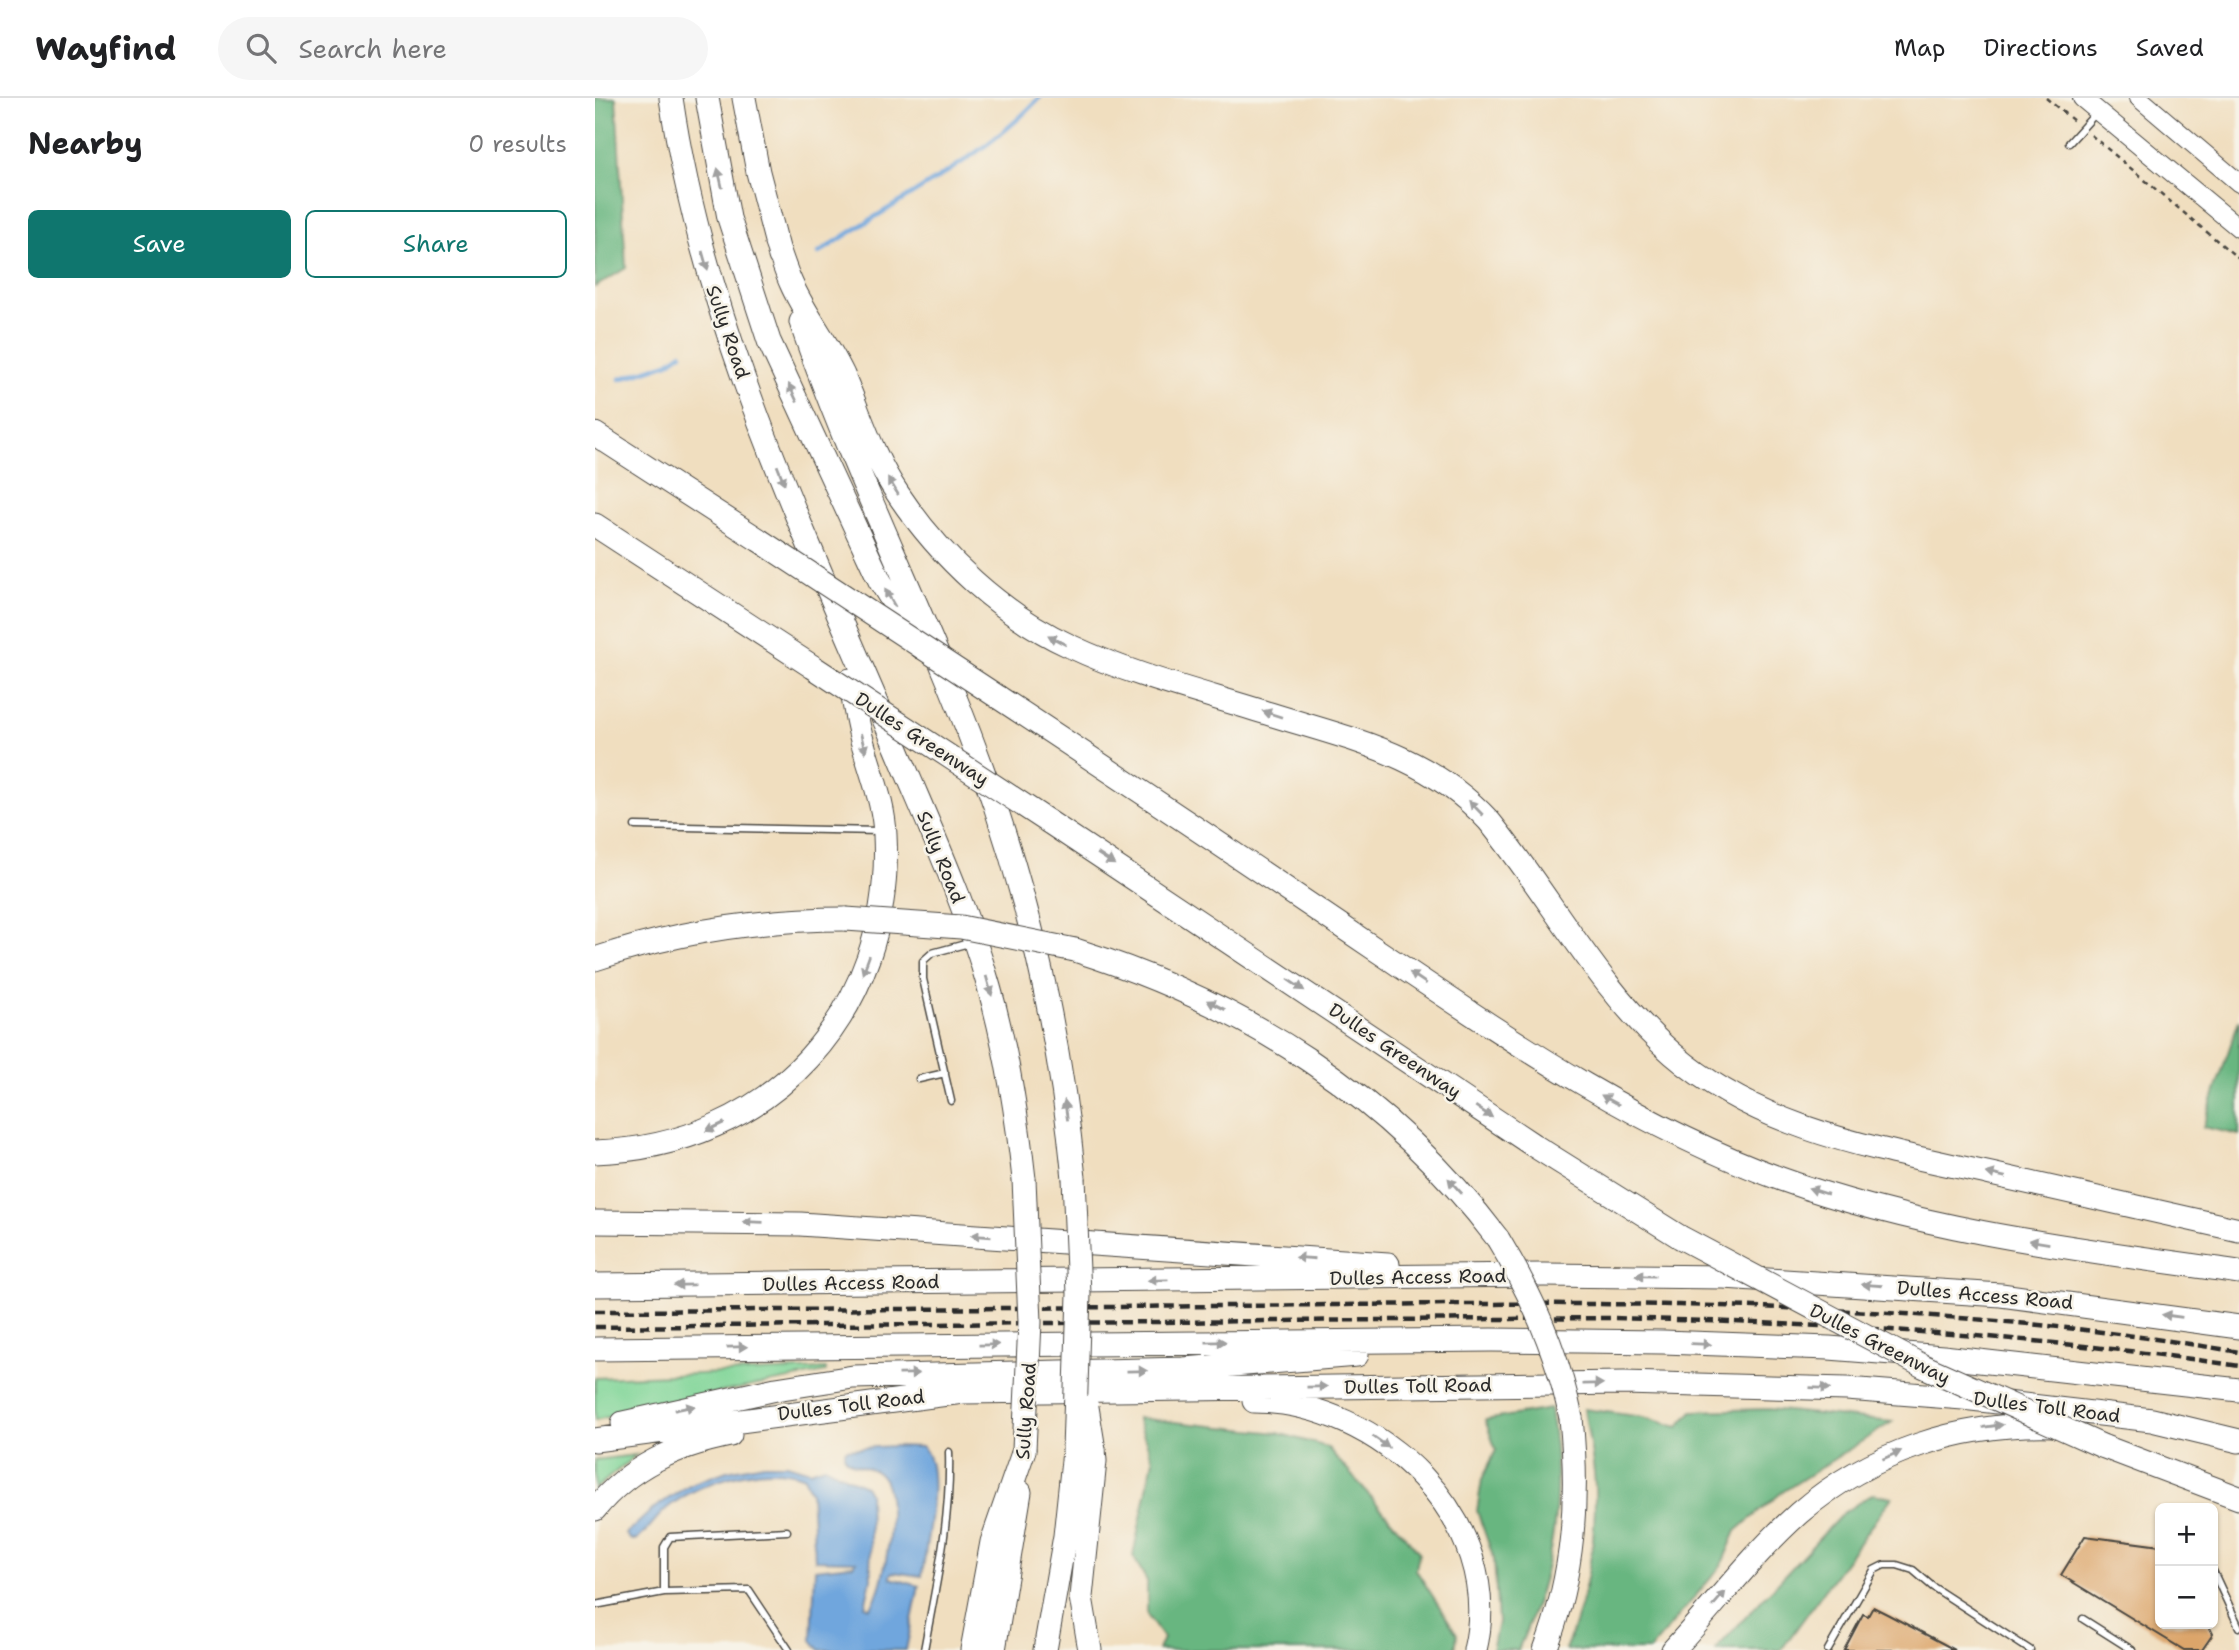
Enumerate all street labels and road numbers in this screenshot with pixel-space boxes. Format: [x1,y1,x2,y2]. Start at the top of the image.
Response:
street label: Sully Road [700,282,756,382]
street label: Dulles Greenway [850,686,994,792]
street label: Sully Road [911,807,971,907]
street label: Dulles Greenway [1324,997,1466,1105]
street label: Dulles Access Road [1329,1263,1507,1291]
street label: Dulles Access Road [762,1269,940,1297]
street label: Dulles Access Road [1896,1275,2074,1315]
street label: Dulles Greenway [1805,1298,1955,1390]
street label: Sully Road [1010,1362,1042,1460]
street label: Dulles Toll Road [1344,1372,1492,1400]
street label: Dulles Toll Road [776,1384,926,1426]
street label: Dulles Toll Road [1972,1386,2122,1428]

